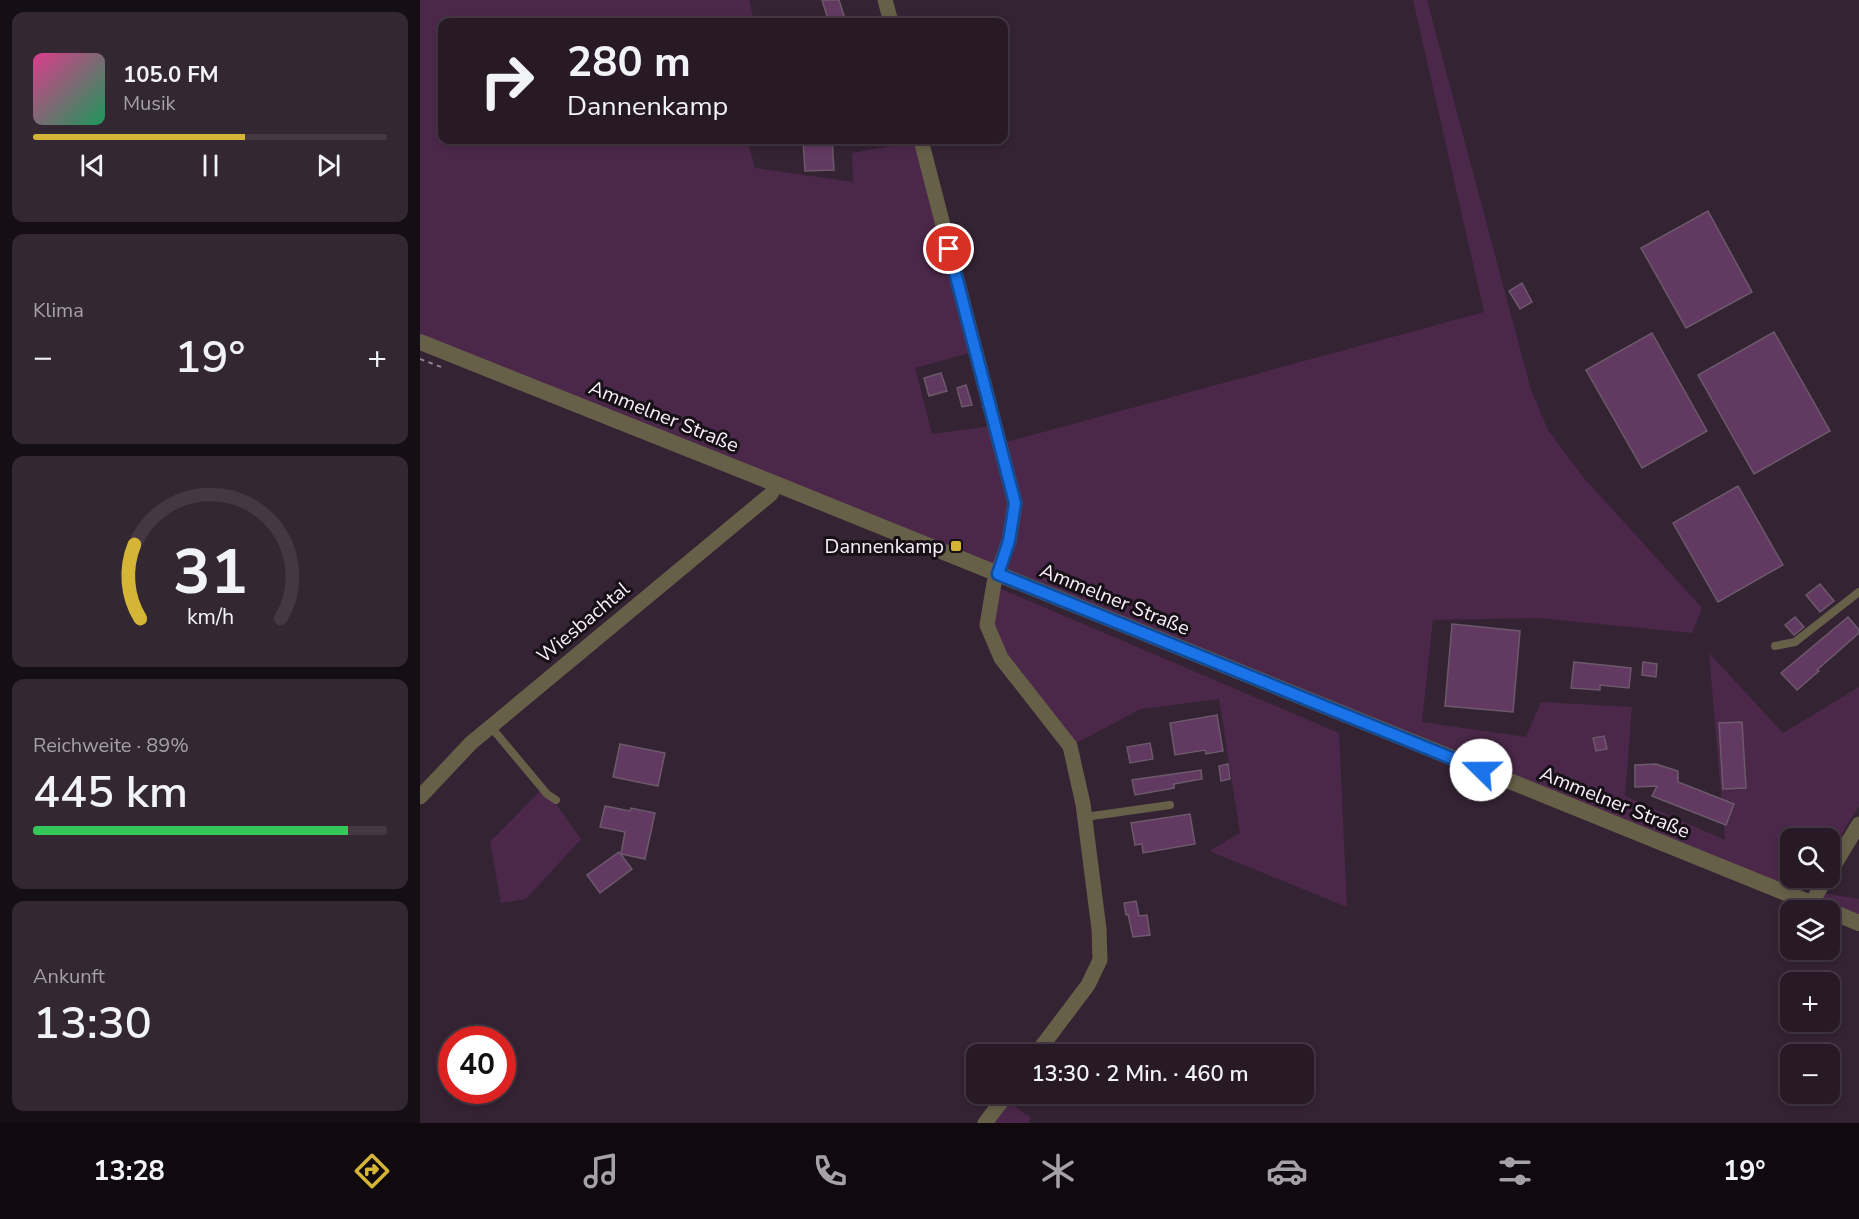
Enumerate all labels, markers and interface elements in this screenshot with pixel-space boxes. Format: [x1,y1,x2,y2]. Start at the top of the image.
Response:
text: 280 m [567,34,691,91]
icon: right [468,42,546,120]
text: 105.0 FM [123,60,219,90]
text: Dannenkamp [567,88,728,125]
text: Musik [123,90,176,117]
icon: previous [76,149,109,182]
icon: pause [194,149,227,182]
icon: next [312,149,345,182]
pin [923,223,974,274]
icon: arrive [932,232,965,265]
text: Klima [33,297,84,324]
text: 19° [175,327,245,388]
text: − [33,335,53,380]
text: + [367,335,387,380]
street label: Ammelner Straße [585,374,743,459]
text: 31 [173,530,247,615]
place label: Dannenkamp [825,533,944,560]
marker: Dannenkamp [949,539,963,553]
street label: Ammelner Straße [1036,557,1194,642]
street label: Wiesbachtal [531,576,635,669]
text: km/h [186,602,234,632]
text: Reichweite · 89% [33,732,189,759]
position arrow [1449,738,1513,802]
street label: Ammelner Straße [1536,760,1694,845]
text: 445 km [33,762,188,823]
map controls [1780,828,1840,1104]
button: search [1780,828,1840,888]
button: layers [1780,900,1840,960]
text: Ankunft [33,963,105,990]
button: + [1780,972,1840,1032]
text: 13:30 [33,993,152,1054]
speed limit sign: 40 [438,1026,516,1104]
button: − [1780,1044,1840,1104]
text: 13:30 · 2 Min. · 460 m [1031,1059,1249,1089]
icon: directions [351,1150,393,1192]
icon: music [580,1150,622,1192]
icon: phone [809,1150,851,1192]
icon: climate [1037,1150,1079,1192]
icon: car [1266,1150,1308,1192]
icon: filters [1494,1150,1536,1192]
text: 13:28 [93,1153,165,1190]
text: 19° [1723,1153,1766,1190]

